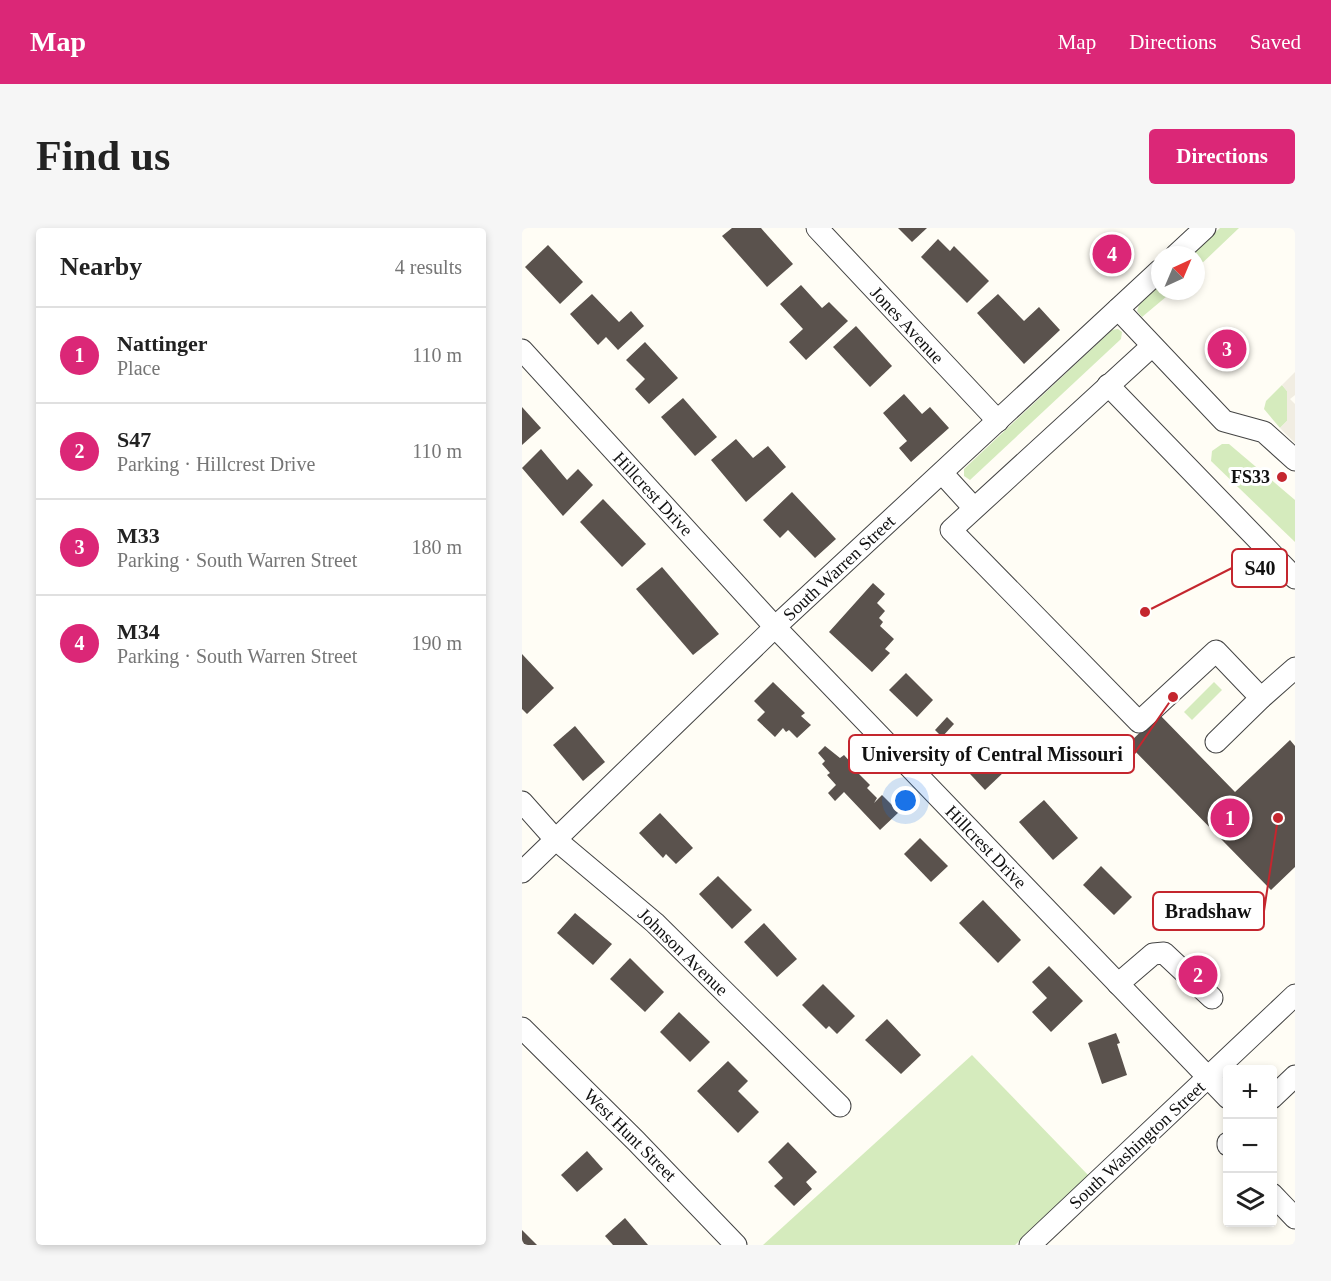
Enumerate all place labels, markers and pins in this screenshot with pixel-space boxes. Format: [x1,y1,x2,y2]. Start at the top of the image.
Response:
pin: 4 [1092,231,1132,276]
pin: 3 [1208,326,1246,372]
place label: FS33 [1231,467,1270,487]
marker: FS33 [1275,470,1289,484]
callout: S40 [1232,549,1287,587]
callout: University of Central Missouri [849,735,1134,773]
pin: 1 [1210,796,1250,840]
callout: Bradshaw [1153,892,1264,930]
pin: 2 [1178,952,1218,998]

